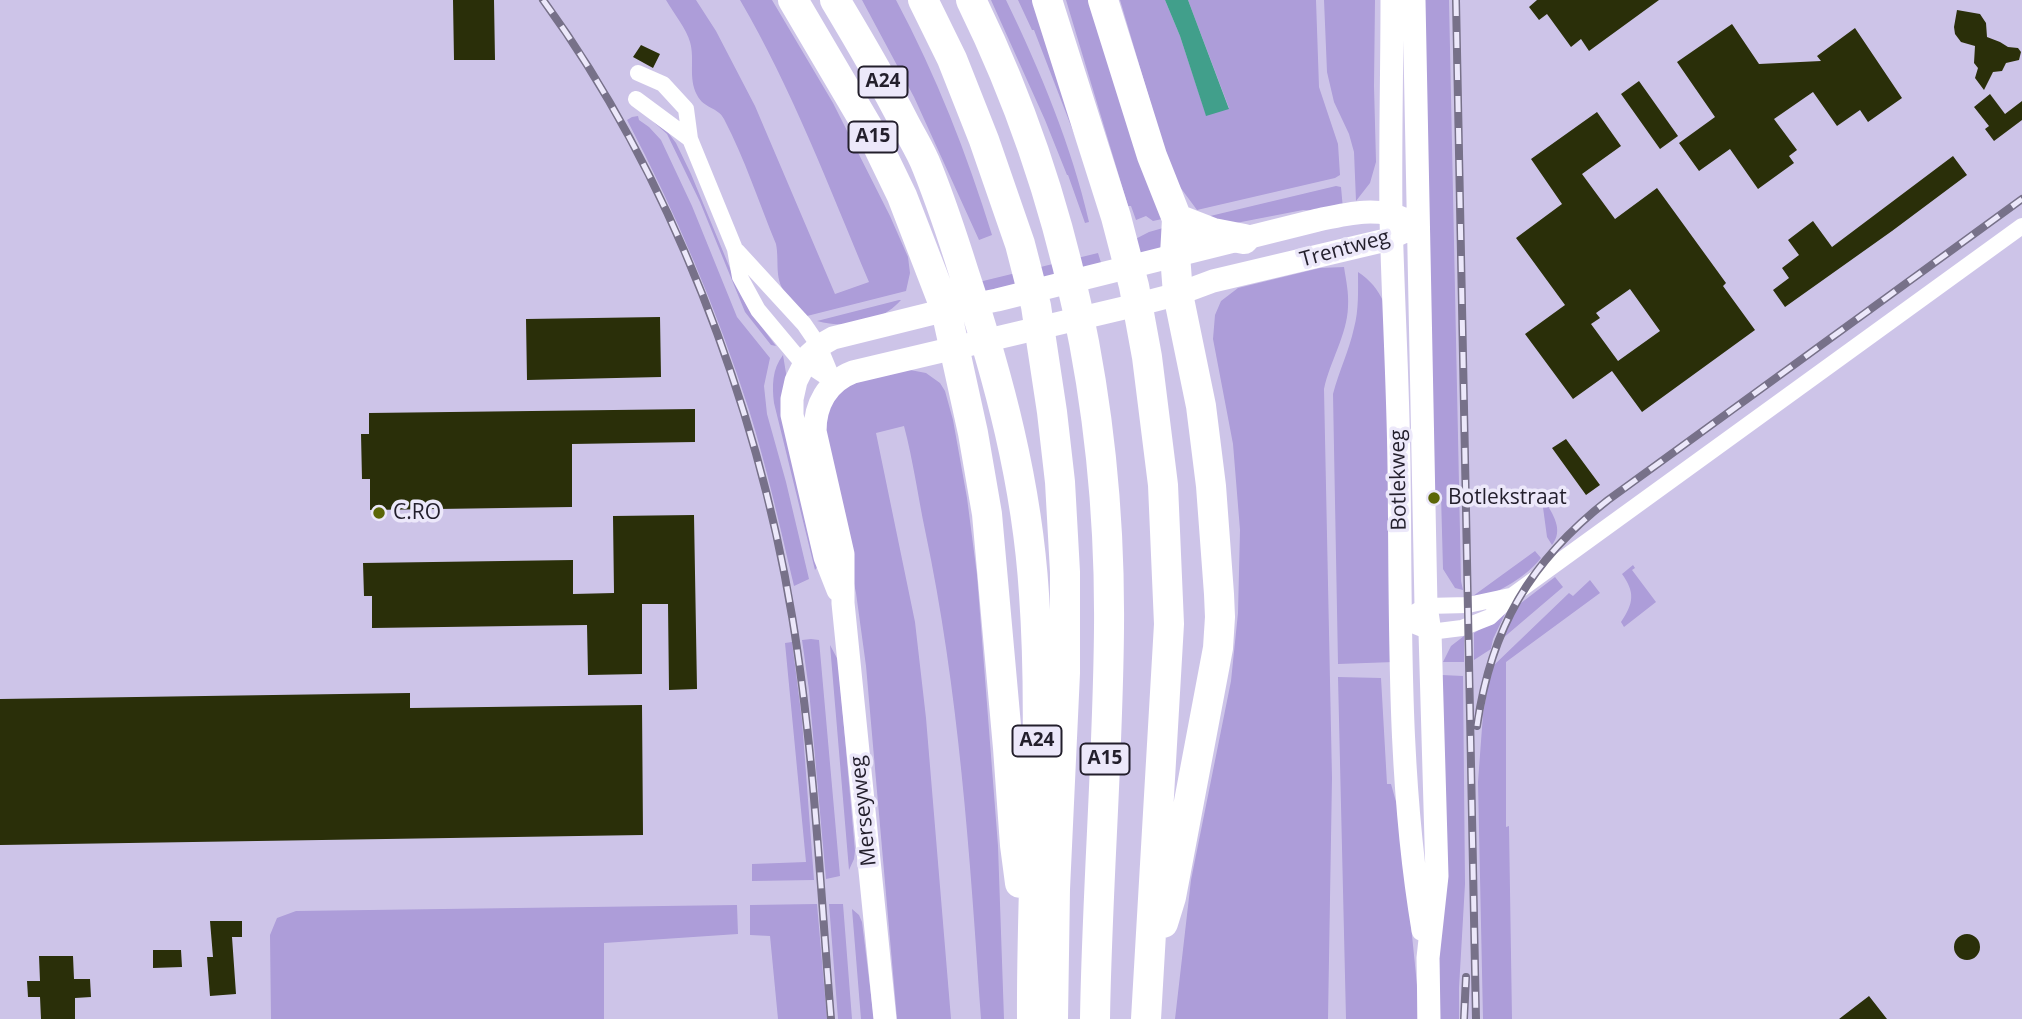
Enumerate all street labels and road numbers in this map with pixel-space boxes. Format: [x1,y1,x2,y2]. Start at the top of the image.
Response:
road number: A24 [858,66,908,97]
road number: A15 [848,122,898,153]
street label: Trentweg [1297,225,1393,273]
street label: Botlekweg [1386,429,1412,531]
road number: A24 [1012,726,1062,756]
road number: A15 [1080,744,1130,774]
street label: Merseyweg [846,754,882,868]

